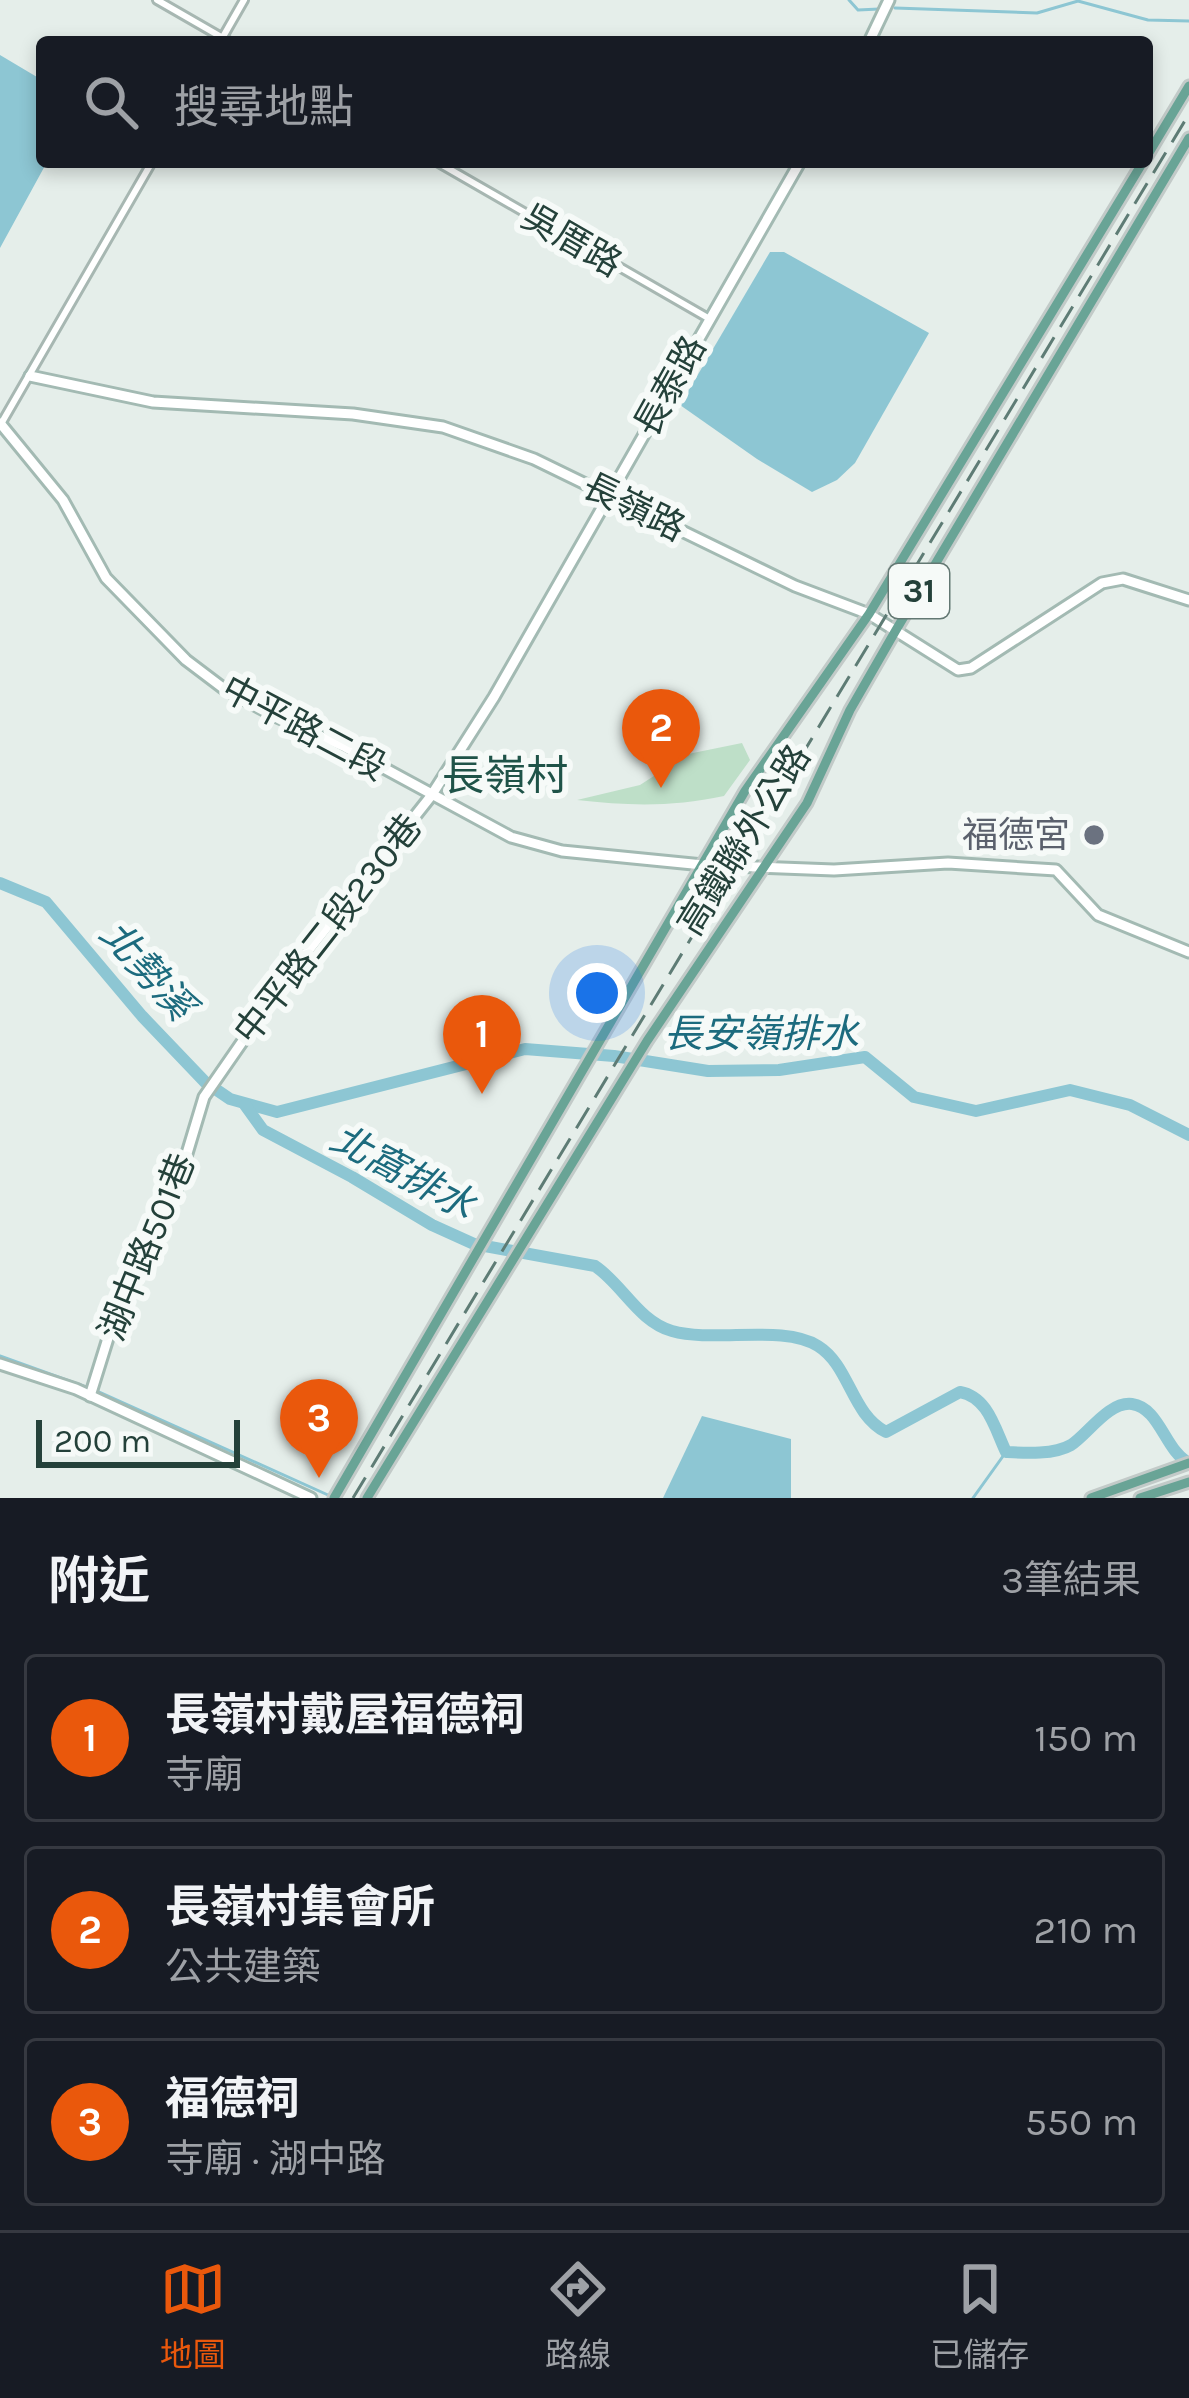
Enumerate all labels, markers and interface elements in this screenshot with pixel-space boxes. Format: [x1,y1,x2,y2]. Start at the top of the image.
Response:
search box [36,36,1153,168]
icon: search [78,69,144,135]
text: 搜尋地點 [174,81,354,133]
street label: 吳厝路 [515,195,629,285]
street label: 長泰路 [625,329,715,443]
street label: 長嶺路 [576,464,692,550]
road number: 31 [889,564,949,618]
street label: 中平路二段 [215,667,393,789]
pin: 2 [622,689,700,788]
street label: 高鐵聯外公路 [669,737,819,943]
district label: 長嶺村 [442,751,568,801]
street label: 中平路二段230巷 [225,806,431,1052]
place label: 福德宮 [962,814,1070,856]
marker: 福德宮 [1081,822,1107,848]
water label: 北勢溪 [91,911,207,1033]
your location [567,963,627,1023]
pin: 1 [443,995,521,1094]
water label: 長安嶺排水 [663,1011,860,1057]
water label: 北窩排水 [323,1115,484,1230]
street label: 湖中路501巷 [91,1148,203,1346]
pin: 3 [280,1379,358,1478]
scale bar [36,1414,240,1467]
text: 200 m [54,1422,151,1460]
text: 附近 [48,1551,150,1611]
text: 3筆結果 [1001,1557,1141,1603]
text: 長嶺村戴屋福德祠 [165,1689,525,1741]
text: 1 [83,1715,97,1761]
text: 150 m [1034,1715,1138,1761]
text: 寺廟 [165,1752,243,1798]
text: 長嶺村集會所 [165,1881,435,1933]
text: 2 [78,1907,102,1953]
text: 210 m [1034,1907,1138,1953]
text: 公共建築 [165,1944,321,1990]
text: 福德祠 [165,2073,300,2125]
text: 3 [78,2099,102,2145]
text: 550 m [1025,2099,1138,2145]
text: 寺廟 · 湖中路 [165,2136,386,2182]
tab: 地圖 [160,2256,226,2376]
tab: 路線 [545,2256,611,2376]
tab: 已儲存 [930,2256,1029,2376]

